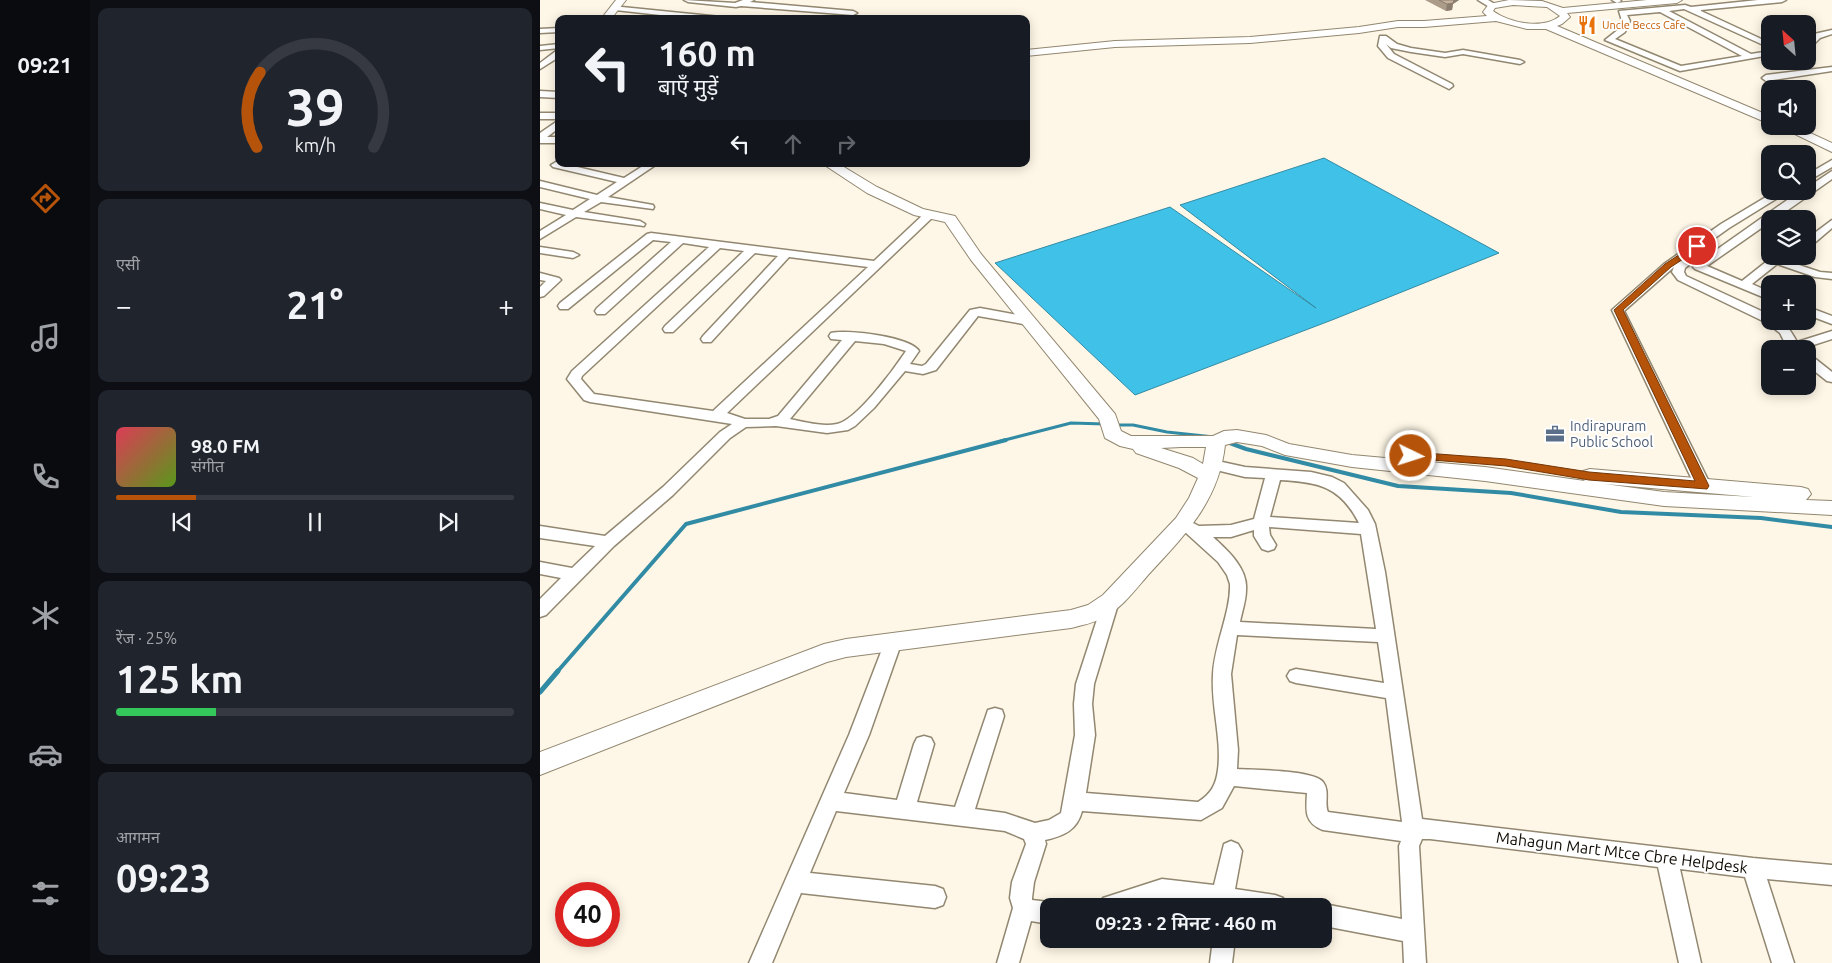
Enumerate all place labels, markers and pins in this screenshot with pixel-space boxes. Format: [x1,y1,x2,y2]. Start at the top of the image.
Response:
restaurant icon: Uncle Beccs Cafe [1576,14,1598,36]
place label: Uncle Beccs Cafe [1602,19,1686,31]
pin [1676,225,1718,267]
place label: Indirapuram Public School [1570,418,1654,450]
office icon: Indirapuram Public School [1544,423,1566,445]

